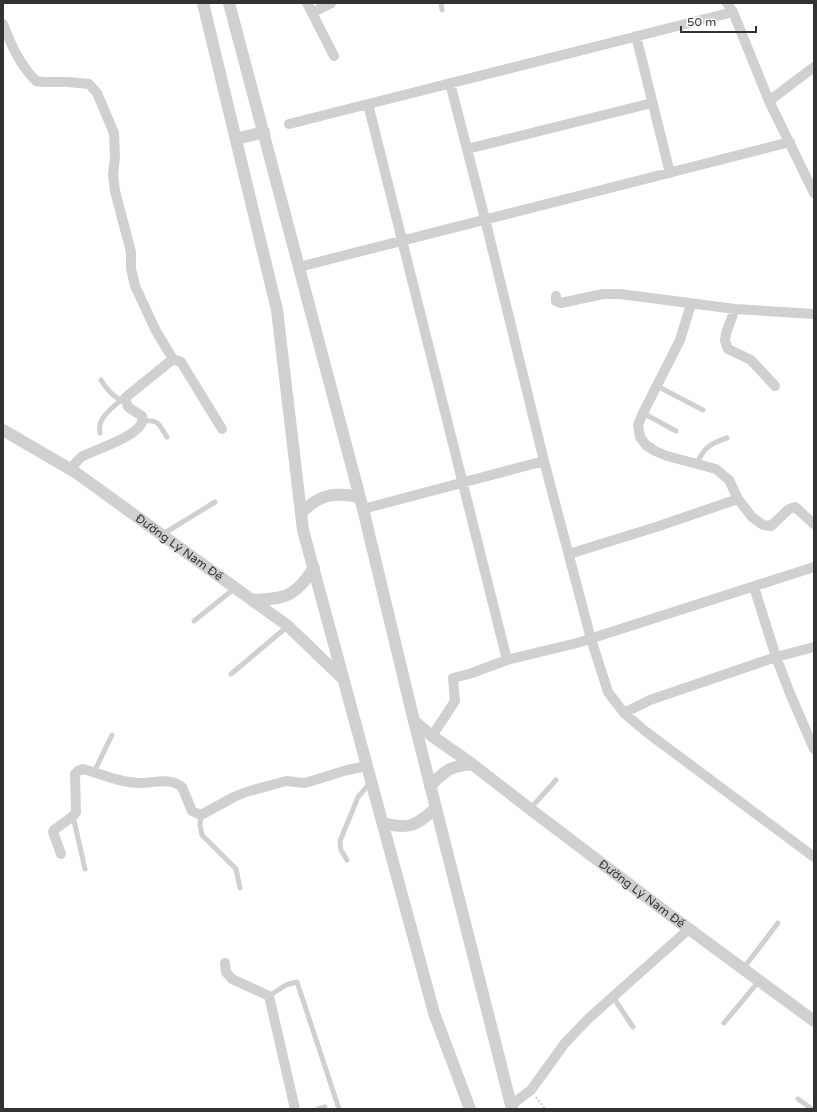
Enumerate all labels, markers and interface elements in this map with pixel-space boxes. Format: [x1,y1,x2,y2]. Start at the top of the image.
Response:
scale bar [681,8,756,34]
text: 50 m [687,15,716,29]
street label: Đường Lý Nam Đế [133,511,226,584]
street label: Đường Lý Nam Đế [596,857,688,931]

